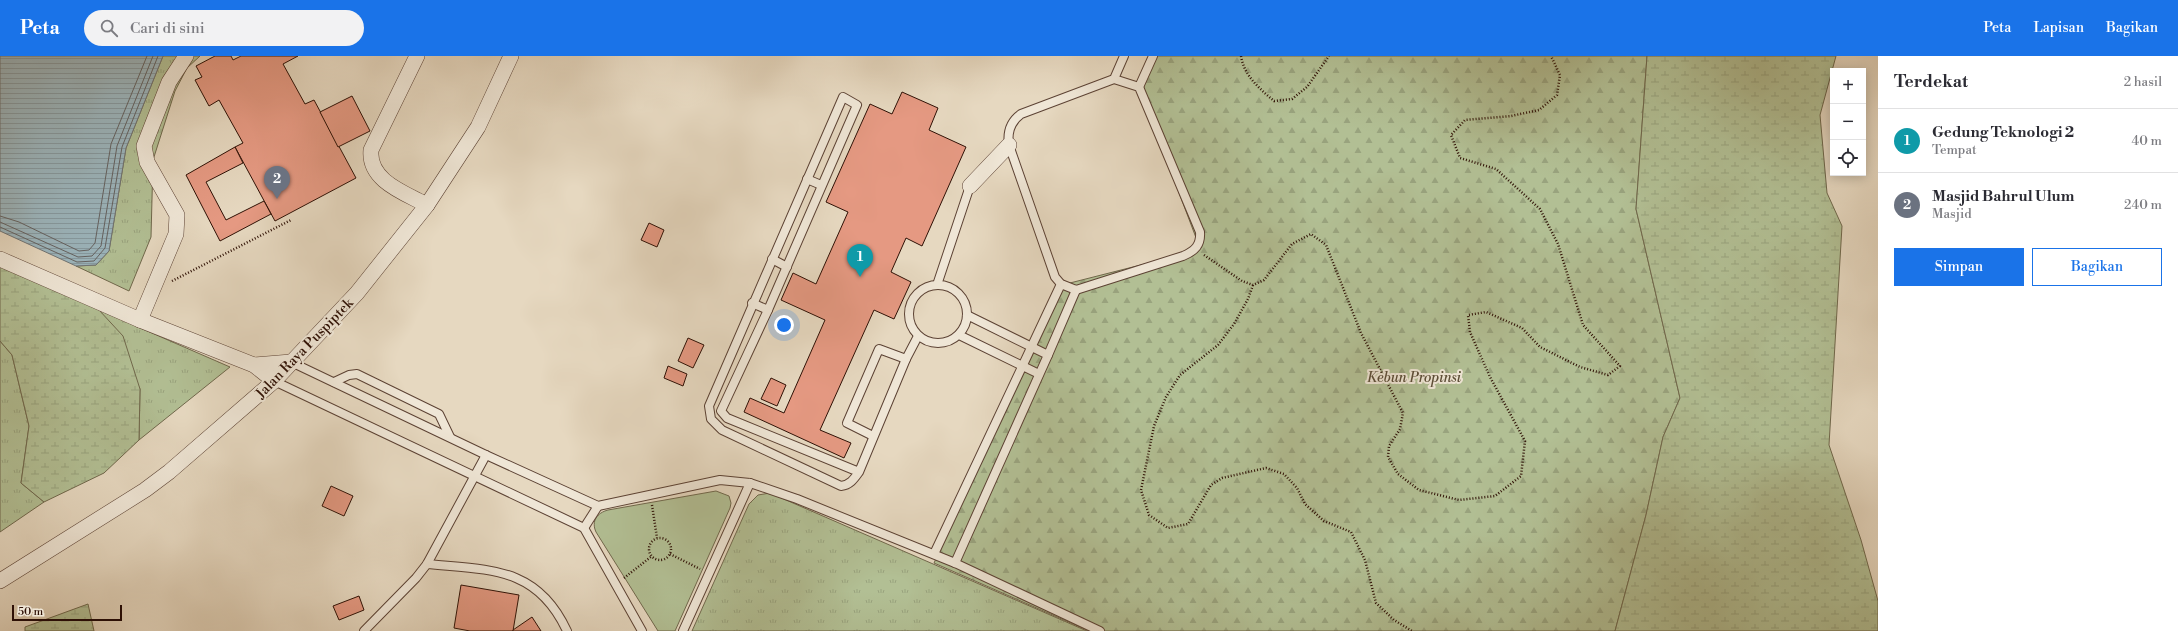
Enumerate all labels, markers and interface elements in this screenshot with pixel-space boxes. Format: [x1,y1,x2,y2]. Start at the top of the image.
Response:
search box [84,10,364,46]
text: Peta [20,16,60,40]
icon: search [98,17,120,39]
text: Cari di sini [130,19,205,38]
text: Peta [1983,19,2011,37]
text: Lapisan [2033,19,2084,37]
text: Bagikan [2106,19,2158,37]
map controls [1830,68,1866,176]
button: + [1830,68,1866,104]
text: Terdekat [1894,71,1968,93]
text: 2 hasil [2124,74,2162,90]
button: − [1830,104,1866,140]
text: Gedung Teknologi 2 [1932,123,2074,142]
text: 1 [1904,133,1910,149]
text: 40 m [2132,133,2162,149]
button: locate [1830,140,1866,176]
text: Tempat [1932,142,1977,158]
pin: 2 [264,166,290,199]
text: Masjid Bahrul Ulum [1932,187,2074,206]
text: 2 [1903,197,1911,213]
text: 240 m [2124,197,2162,213]
text: Masjid [1932,206,1972,222]
pin: 1 [847,244,873,277]
button: Simpan [1894,248,2024,286]
button: Bagikan [2032,248,2162,286]
street label: Jalan Raya Puspiptek [251,294,358,404]
your location [774,315,794,335]
park label: Kebun Propinsi [1367,369,1462,387]
scale bar [12,603,122,622]
text: 50 m [18,605,43,619]

